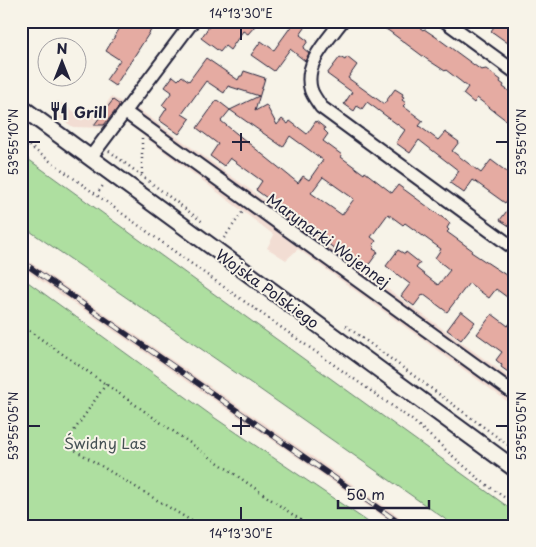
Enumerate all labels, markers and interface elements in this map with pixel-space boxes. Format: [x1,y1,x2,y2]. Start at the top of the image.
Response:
text: 14°13'30"E [209,4,273,22]
north arrow [38,38,88,88]
text: N [56,38,68,59]
restaurant icon: Grill [48,100,70,122]
place label: Grill [74,100,107,123]
text: 53°55'10"N [4,109,22,175]
text: 53°55'10"N [512,109,530,175]
street label: Marynarki Wojennej [262,187,396,293]
street label: Wojska Polskiego [212,243,324,333]
text: 53°55'05"N [4,392,22,460]
text: 53°55'05"N [512,392,530,460]
park label: Świdny Las [64,431,146,454]
scale bar [338,477,430,509]
text: 50 m [346,482,385,505]
text: 14°13'30"E [209,524,273,542]

